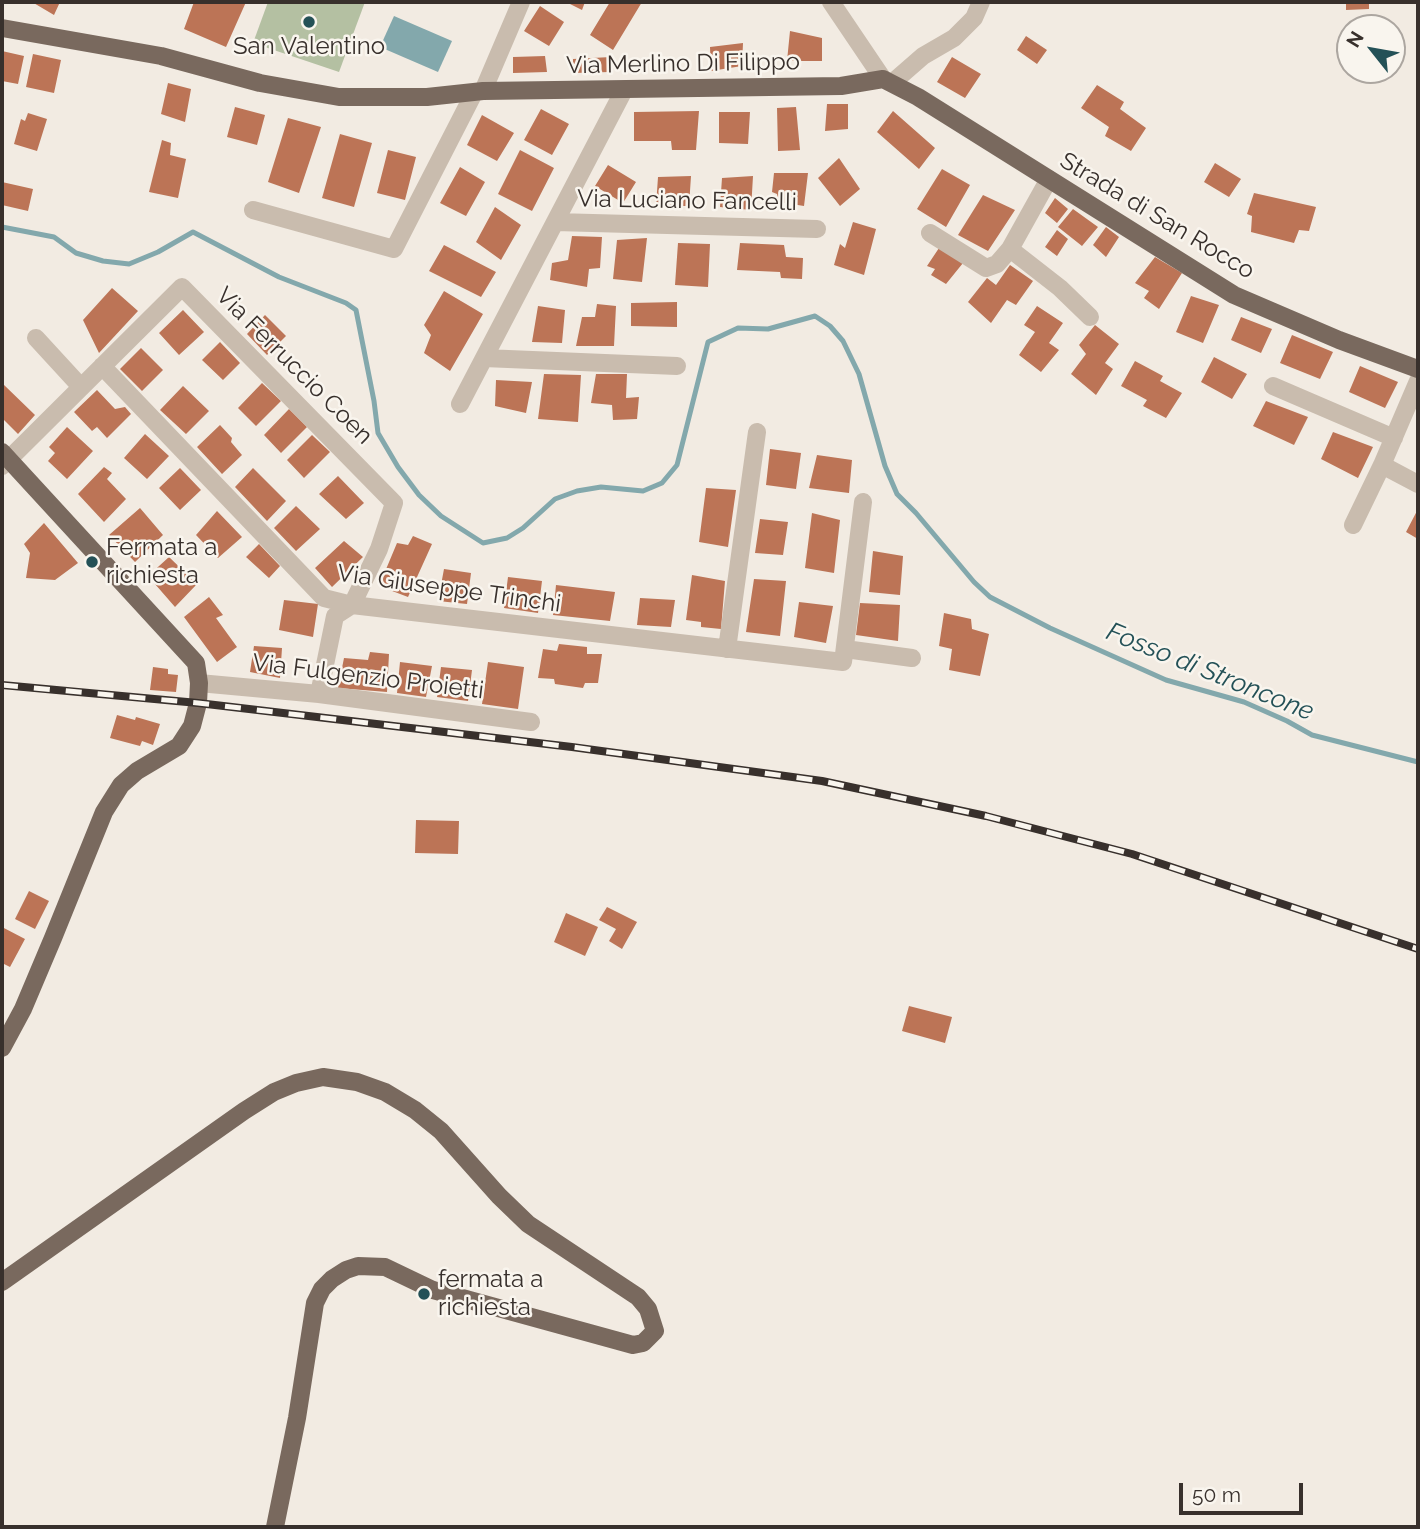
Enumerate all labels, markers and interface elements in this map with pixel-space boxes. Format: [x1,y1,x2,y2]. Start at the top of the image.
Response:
marker: San Valentino [301,14,317,30]
north arrow [1336,14,1406,84]
text: N [1342,27,1368,51]
place label: San Valentino [233,33,385,61]
street label: Via Merlino Di Filippo [566,48,800,80]
street label: Strada di San Rocco [1054,146,1260,286]
street label: Via Luciano Fancelli [577,185,797,217]
street label: Via Ferruccio Coen [210,282,378,450]
place label: Fermata a richiesta [106,534,217,590]
marker: Fermata a richiesta [84,554,100,570]
street label: Via Giuseppe Trinchi [335,559,563,619]
water label: Fosso di Stroncone [1102,616,1318,728]
street label: Via Fulgenzio Proietti [251,649,485,705]
place label: fermata a richiesta [438,1266,543,1322]
marker: fermata a richiesta [416,1286,432,1302]
scale bar [1182,1470,1306,1514]
text: 50 m [1192,1482,1241,1507]

